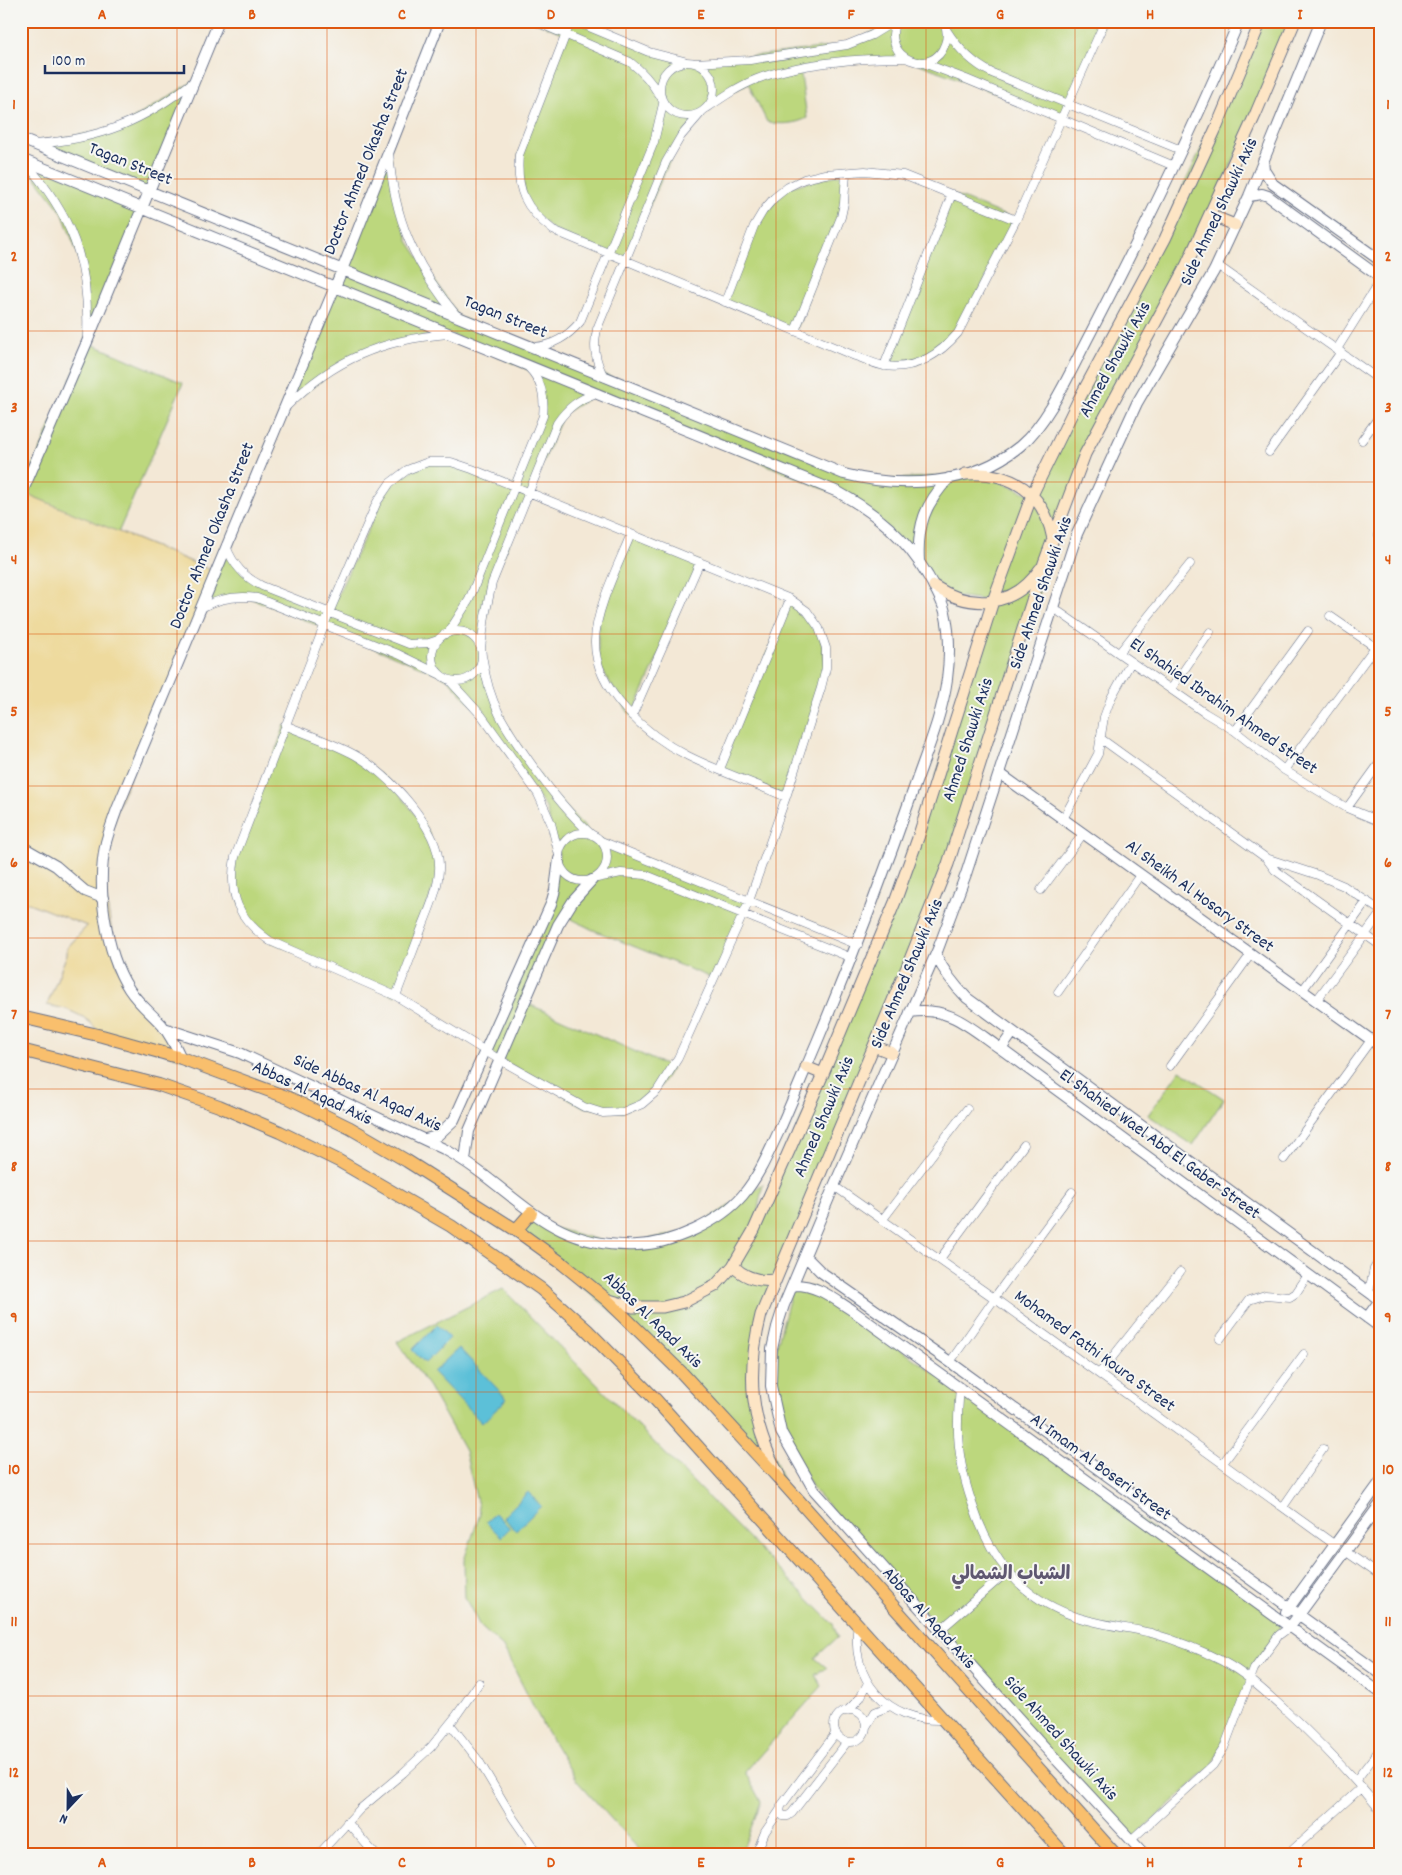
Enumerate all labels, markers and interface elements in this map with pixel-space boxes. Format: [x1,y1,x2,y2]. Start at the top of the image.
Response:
text: A [98,4,107,27]
text: B [248,4,256,27]
text: C [398,4,406,27]
text: D [547,4,556,27]
text: E [697,4,705,27]
text: F [847,4,855,27]
text: G [996,4,1004,27]
text: H [1146,4,1154,27]
text: I [1298,4,1304,27]
scale bar [45,42,184,74]
text: 100 m [52,51,85,73]
street label: Doctor Ahmed Okasha Street [318,65,416,259]
text: 1 [12,94,16,117]
text: 1 [1386,94,1390,117]
street label: Side Ahmed Shawki Axis [1175,134,1265,290]
street label: Tagan Street [84,137,176,193]
text: 2 [11,246,18,269]
text: 2 [1385,246,1392,269]
street label: Tagan Street [459,290,551,346]
street label: Ahmed Shawki Axis [1074,297,1158,423]
text: 3 [10,397,18,420]
text: 3 [1384,397,1392,420]
street label: Doctor Ahmed Okasha Street [164,439,262,633]
street label: Side Ahmed Shawki Axis [1004,513,1080,673]
text: 4 [11,549,17,572]
text: 4 [1385,549,1391,572]
street label: El Shahied Ibrahim Ahmed Street [1124,632,1322,782]
street label: Ahmed Shawki Axis [937,675,1001,805]
text: 5 [10,701,18,724]
text: 5 [1384,701,1392,724]
street label: Al Sheikh Al Hosary Street [1119,834,1279,960]
text: 6 [10,852,18,875]
text: 6 [1384,852,1392,875]
street label: Side Ahmed Shawki Axis [865,895,951,1053]
text: 7 [11,1004,17,1027]
text: 7 [1385,1004,1391,1027]
street label: Side Abbas Al Aqad Axis [288,1048,446,1140]
street label: Ahmed Shawki Axis [788,1053,862,1181]
street label: Abbas Al Aqad Axis [248,1055,376,1133]
street label: El Shahied Wael Abd El Gaber Street [1053,1064,1265,1227]
text: 8 [11,1156,18,1179]
text: 8 [1385,1156,1392,1179]
street label: Abbas Al Aqad Axis [597,1267,707,1375]
street label: Mohamed Fathi Koura Street [1008,1285,1180,1419]
text: 9 [10,1307,18,1330]
text: 9 [1384,1307,1392,1330]
street label: Al Imam Al Boseri Street [1024,1408,1176,1528]
text: 10 [8,1459,20,1482]
text: 10 [1382,1459,1394,1482]
street label: Abbas Al Aqad Axis [875,1562,981,1676]
district label: الشباب الشمالي [952,1562,1071,1589]
text: 11 [10,1611,18,1634]
text: 11 [1384,1611,1392,1634]
street label: Side Ahmed Shawki Axis [997,1671,1123,1807]
text: 12 [9,1762,19,1785]
text: 12 [1383,1762,1393,1785]
north arrow [42,1782,92,1832]
text: N [57,1808,71,1829]
text: A [98,1852,107,1875]
text: B [248,1852,256,1875]
text: C [398,1852,406,1875]
text: D [547,1852,556,1875]
text: E [697,1852,705,1875]
text: F [847,1852,855,1875]
text: G [996,1852,1004,1875]
text: H [1146,1852,1154,1875]
text: I [1298,1852,1304,1875]

